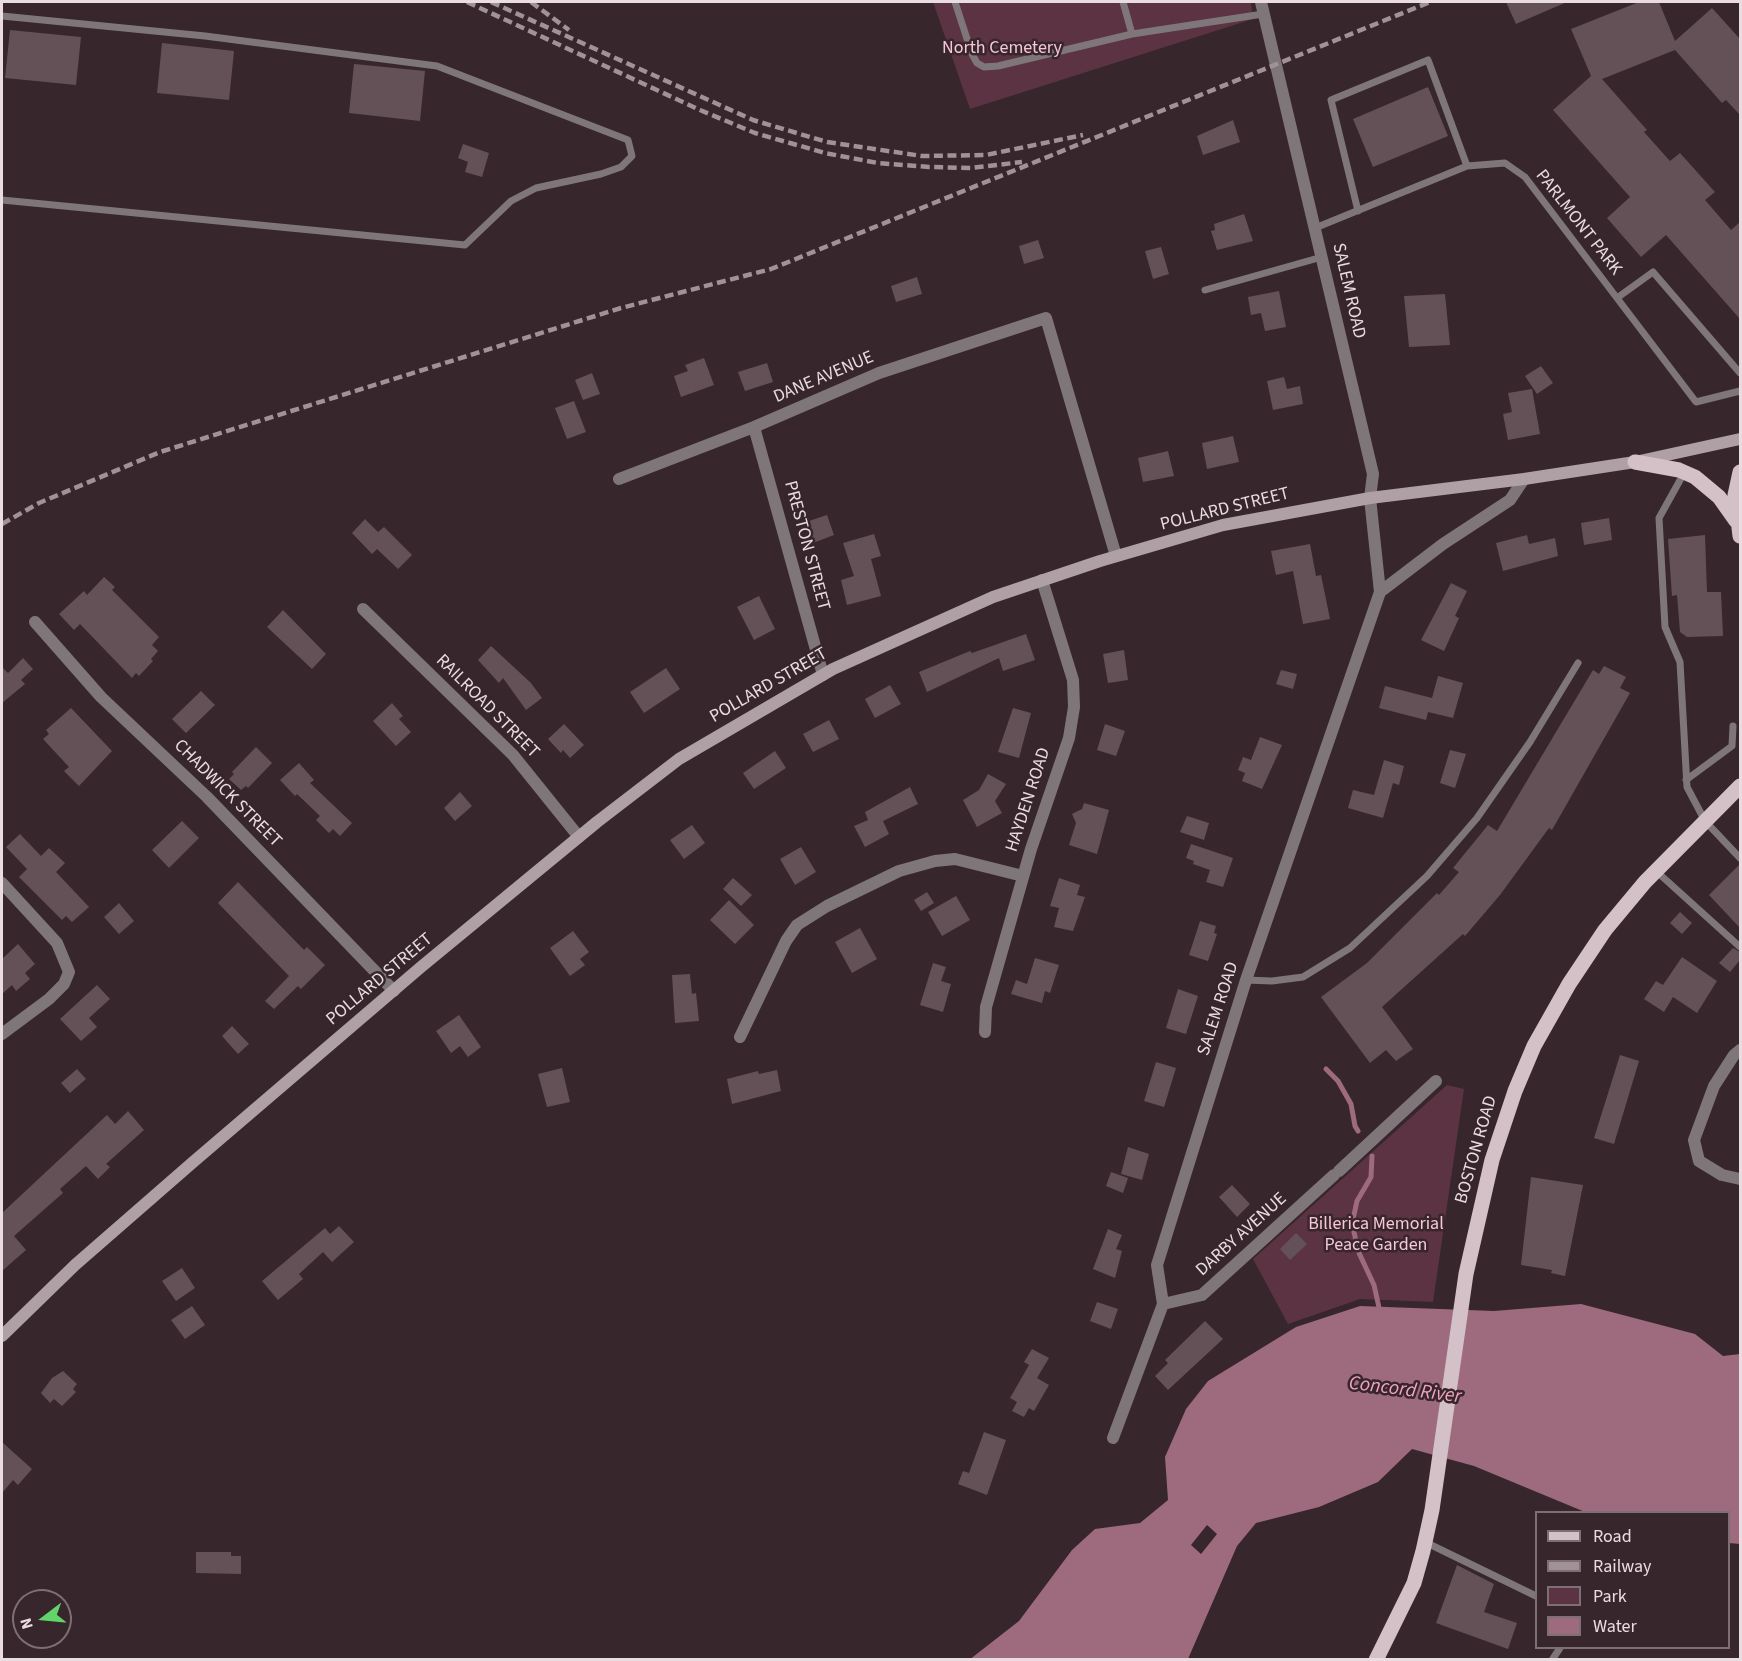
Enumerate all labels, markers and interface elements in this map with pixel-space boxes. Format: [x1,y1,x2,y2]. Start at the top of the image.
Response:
park label: North Cemetery [942,38,1062,60]
street label: PARLMONT PARK [1530,166,1626,280]
street label: SALEM ROAD [1327,241,1369,341]
street label: DANE AVENUE [771,347,877,409]
street label: PRESTON STREET [778,479,834,613]
street label: POLLARD STREET [1158,484,1292,536]
street label: POLLARD STREET [706,644,832,728]
street label: RAILROAD STREET [431,651,543,763]
street label: CHADWICK STREET [169,736,285,852]
street label: HAYDEN ROAD [1002,745,1056,855]
street label: POLLARD STREET [322,929,438,1031]
street label: SALEM ROAD [1194,959,1244,1059]
street label: BOSTON ROAD [1451,1094,1503,1206]
street label: DARBY AVENUE [1192,1189,1292,1281]
park label: Billerica Memorial Peace Garden [1308,1214,1444,1256]
water label: Concord River [1347,1372,1463,1410]
legend [1535,1511,1730,1649]
text: Road [1593,1524,1632,1549]
text: Railway [1593,1554,1652,1579]
text: Park [1593,1584,1627,1609]
north arrow [12,1589,72,1649]
text: Water [1593,1614,1637,1639]
text: N [15,1615,39,1632]

